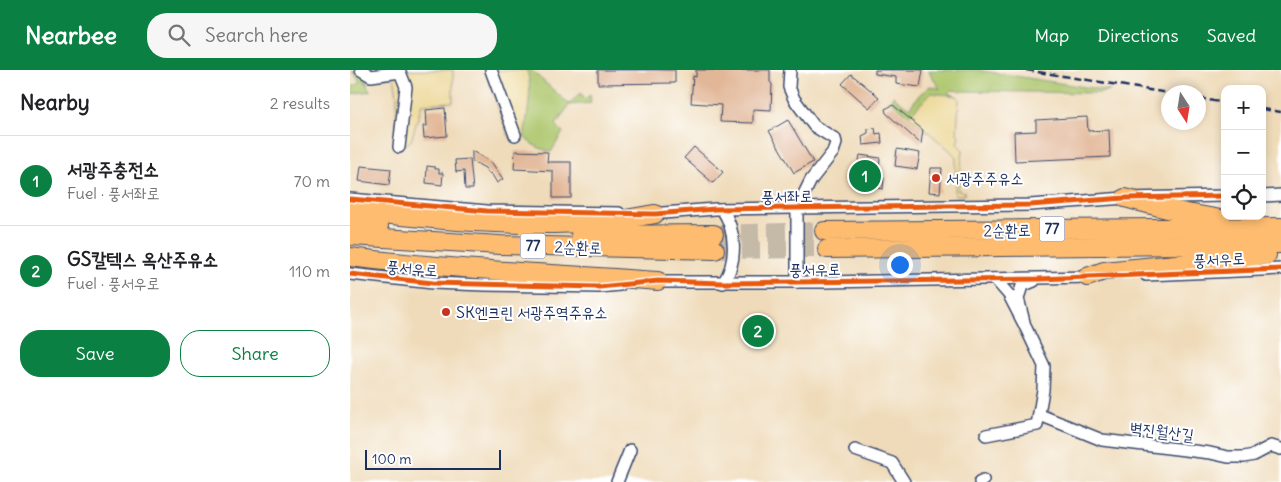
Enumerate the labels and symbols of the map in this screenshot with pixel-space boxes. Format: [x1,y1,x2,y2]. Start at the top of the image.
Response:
north arrow [1161,85,1206,130]
pin: 1 [849,157,881,195]
place label: 서광주주유소 [946,168,1023,188]
marker: 서광주주유소 [930,172,942,184]
street label: 풍서좌로 [761,186,813,206]
road number: 77 [1040,216,1064,242]
street label: 2순환로 [983,220,1031,240]
road number: 77 [520,234,546,258]
street label: 2순환로 [554,237,602,257]
street label: 풍서우로 [1193,248,1245,270]
your location [887,252,913,278]
street label: 풍서우로 [385,256,439,280]
street label: 풍서우로 [789,259,841,279]
place label: SK엔크린 서광주역주유소 [456,302,607,322]
marker: SK엔크린 서광주역주유소 [440,306,452,318]
pin: 2 [742,312,774,350]
street label: 벽진월산길 [1129,417,1195,445]
scale bar [365,447,501,470]

